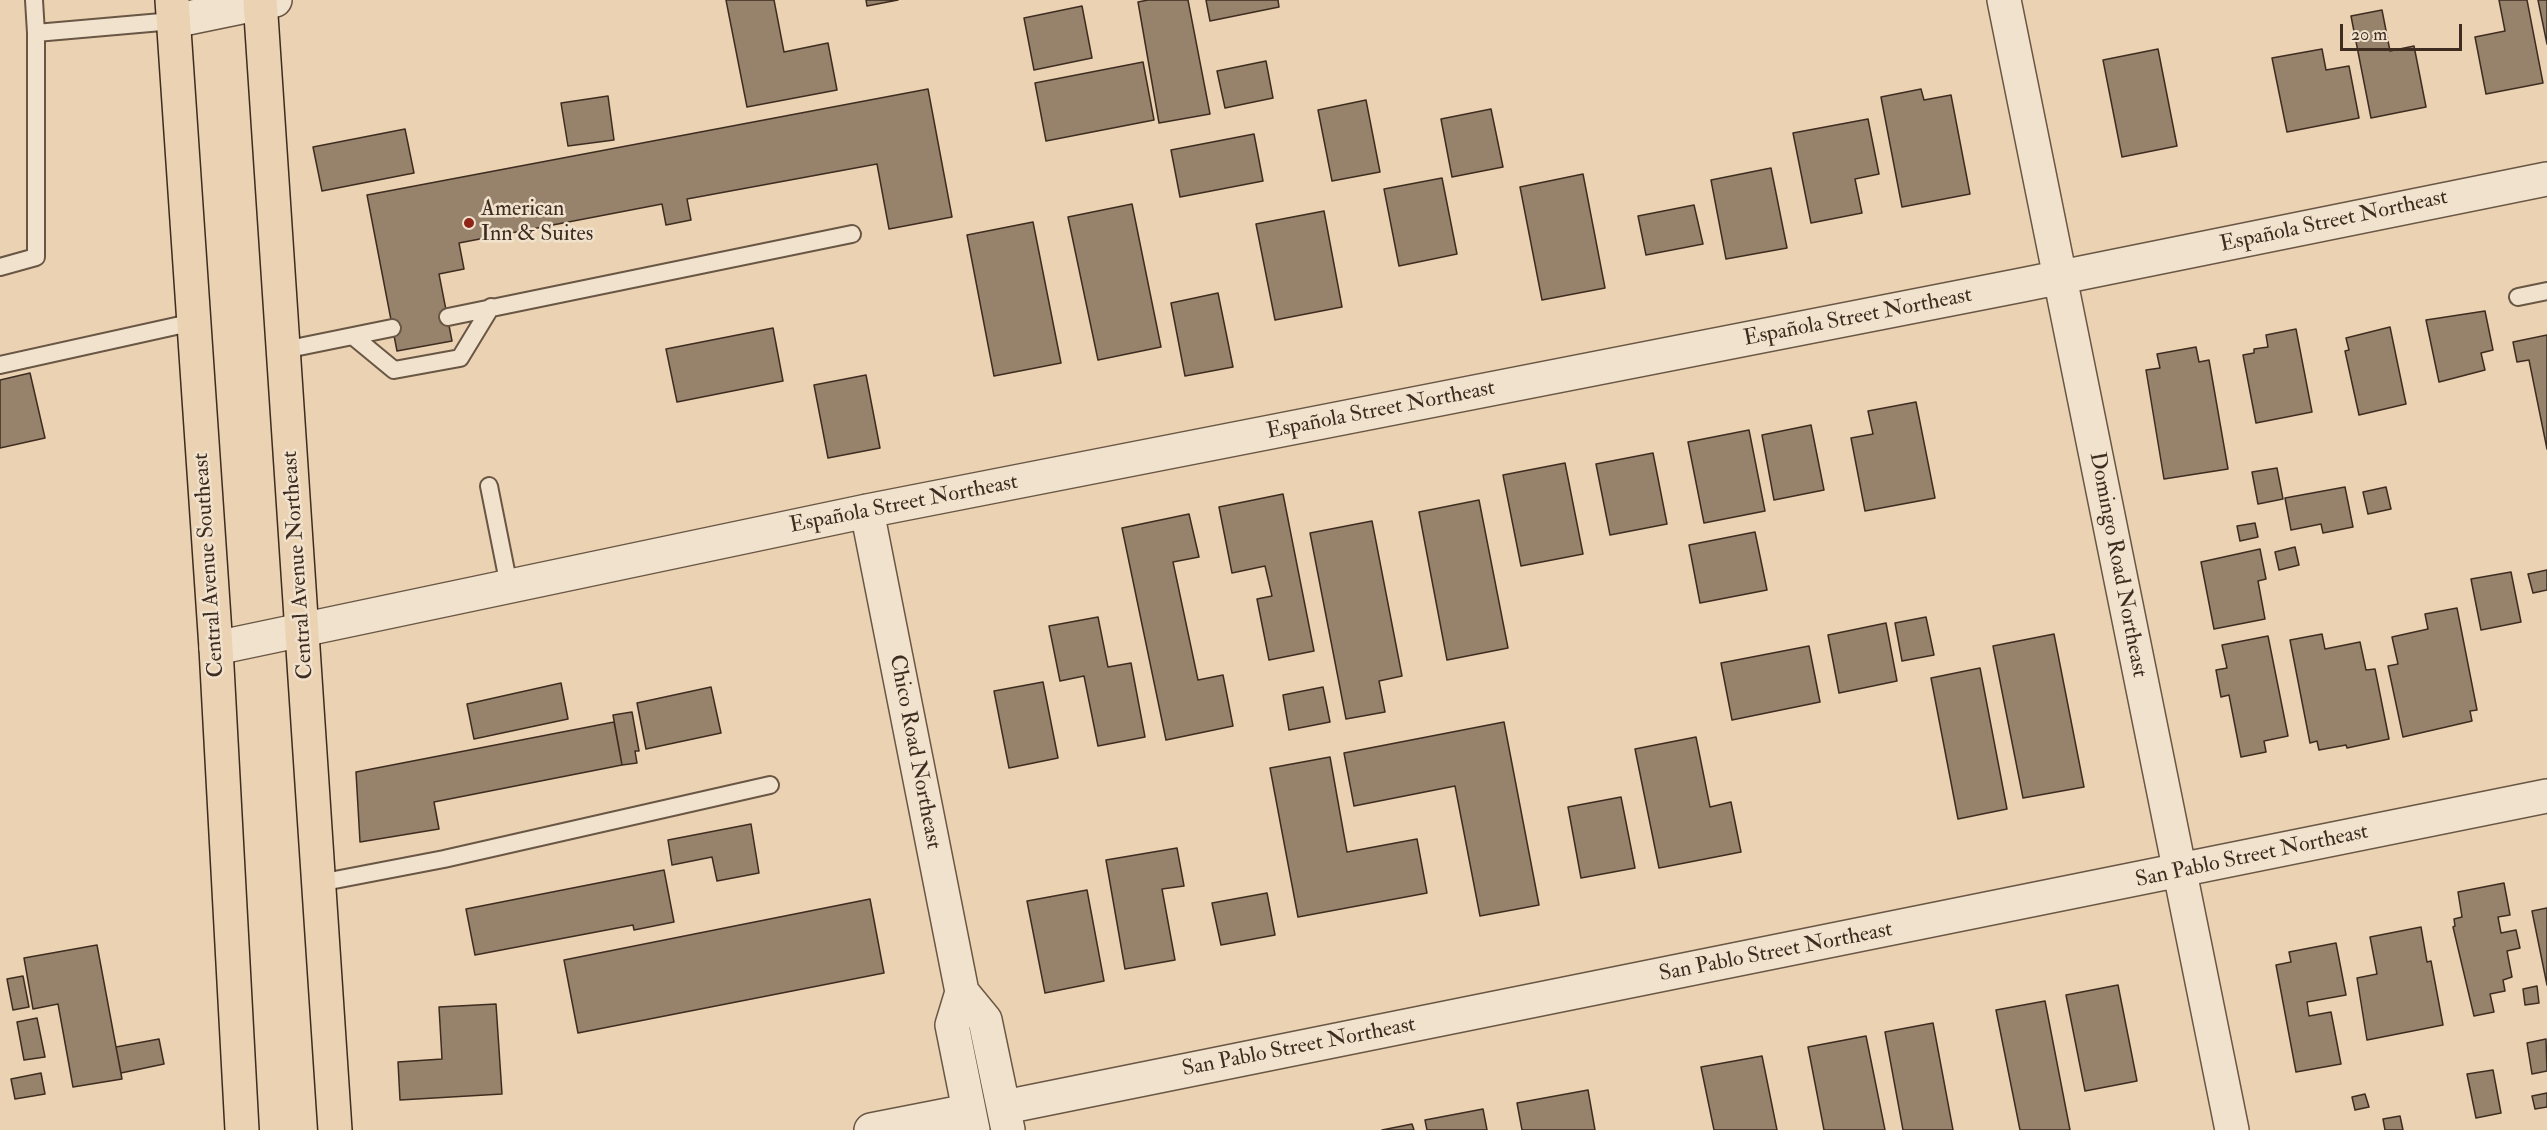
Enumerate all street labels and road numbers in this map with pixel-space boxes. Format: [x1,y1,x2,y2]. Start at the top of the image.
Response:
street label: Española Street Northeast [2218,185,2450,259]
street label: Española Street Northeast [1742,283,1974,353]
street label: Española Street Northeast [1265,376,1497,446]
street label: Central Avenue Northeast [278,450,320,680]
street label: Domingo Road Northeast [2082,450,2152,680]
street label: Central Avenue Southeast [189,452,231,678]
street label: Española Street Northeast [788,470,1020,540]
street label: Chico Road Northeast [882,653,946,851]
street label: San Pablo Street Northeast [2133,819,2371,895]
street label: San Pablo Street Northeast [1657,917,1895,989]
street label: San Pablo Street Northeast [1180,1012,1418,1084]

